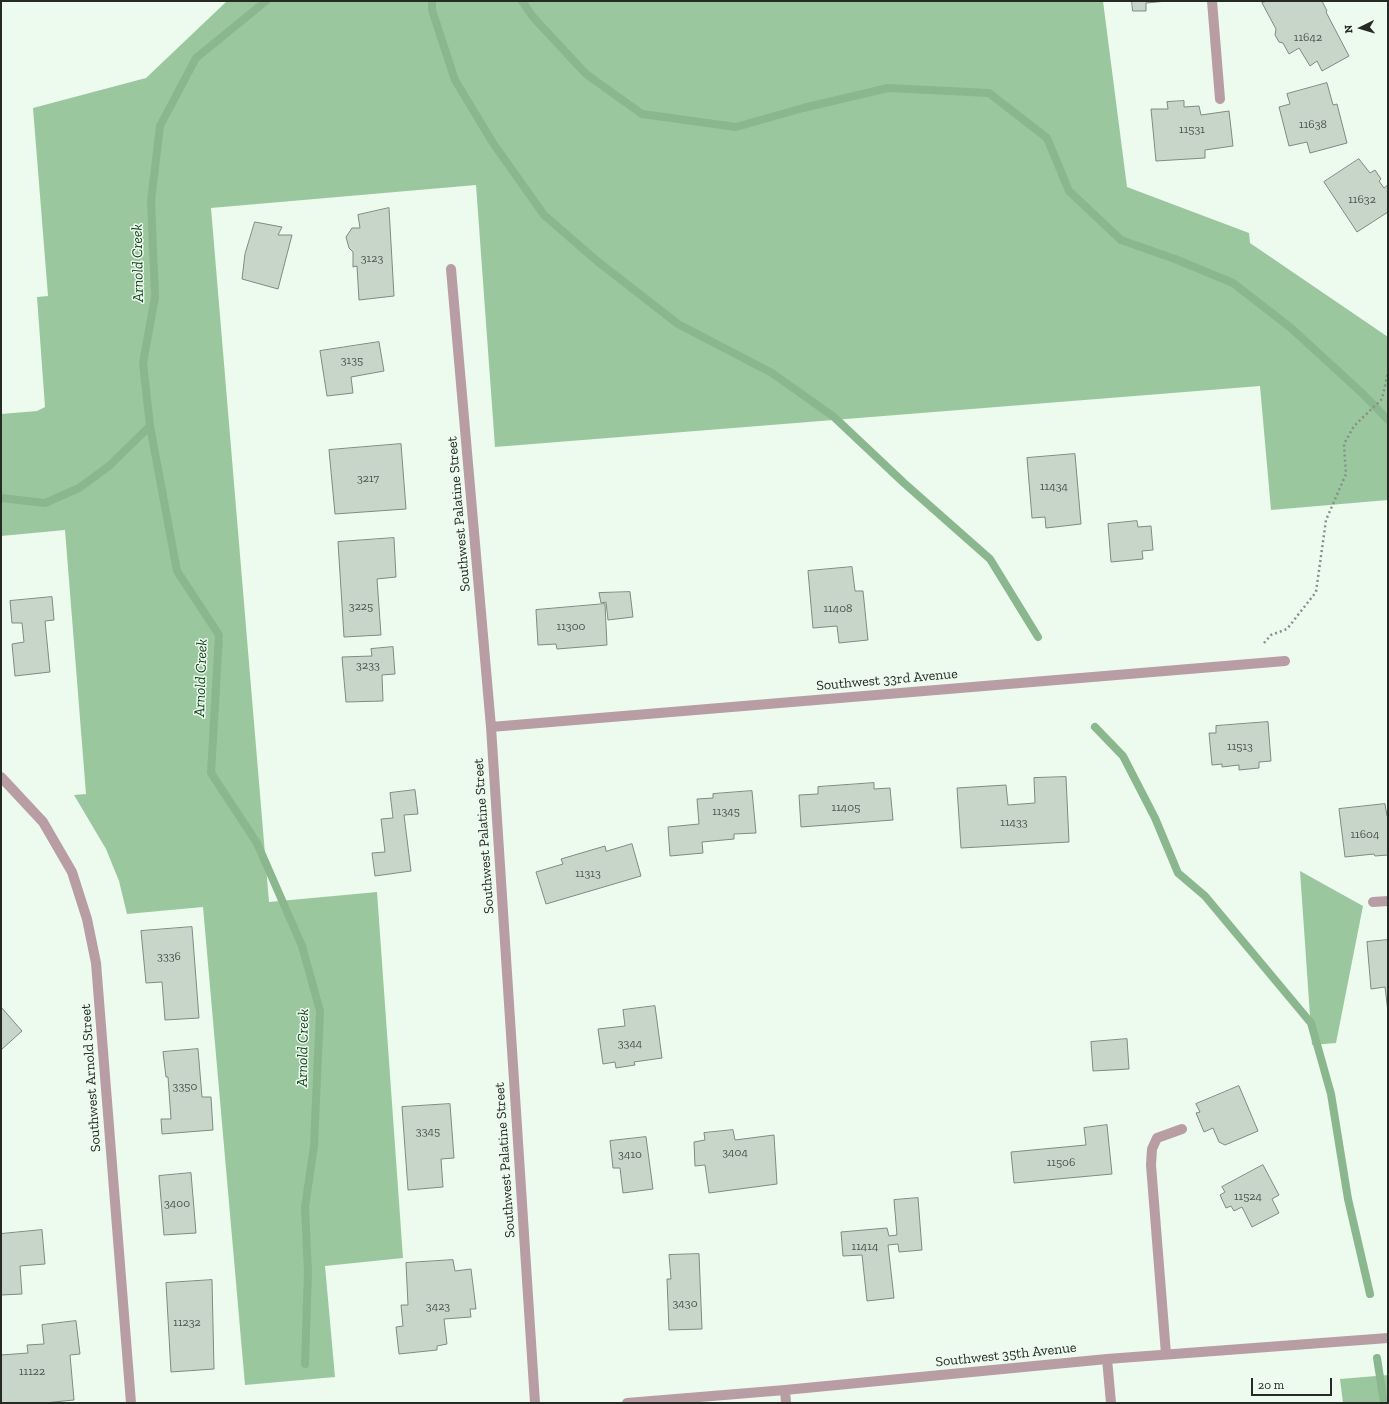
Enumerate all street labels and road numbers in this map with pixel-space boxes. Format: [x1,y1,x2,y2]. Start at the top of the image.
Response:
street label: Southwest Palatine Street [444,436,474,592]
street label: Southwest 33rd Avenue [816,665,958,695]
street label: Southwest Palatine Street [470,758,498,914]
street label: Southwest Arnold Street [77,1003,105,1153]
street label: Southwest Palatine Street [491,1082,519,1238]
street label: Southwest 35th Avenue [935,1339,1077,1371]

